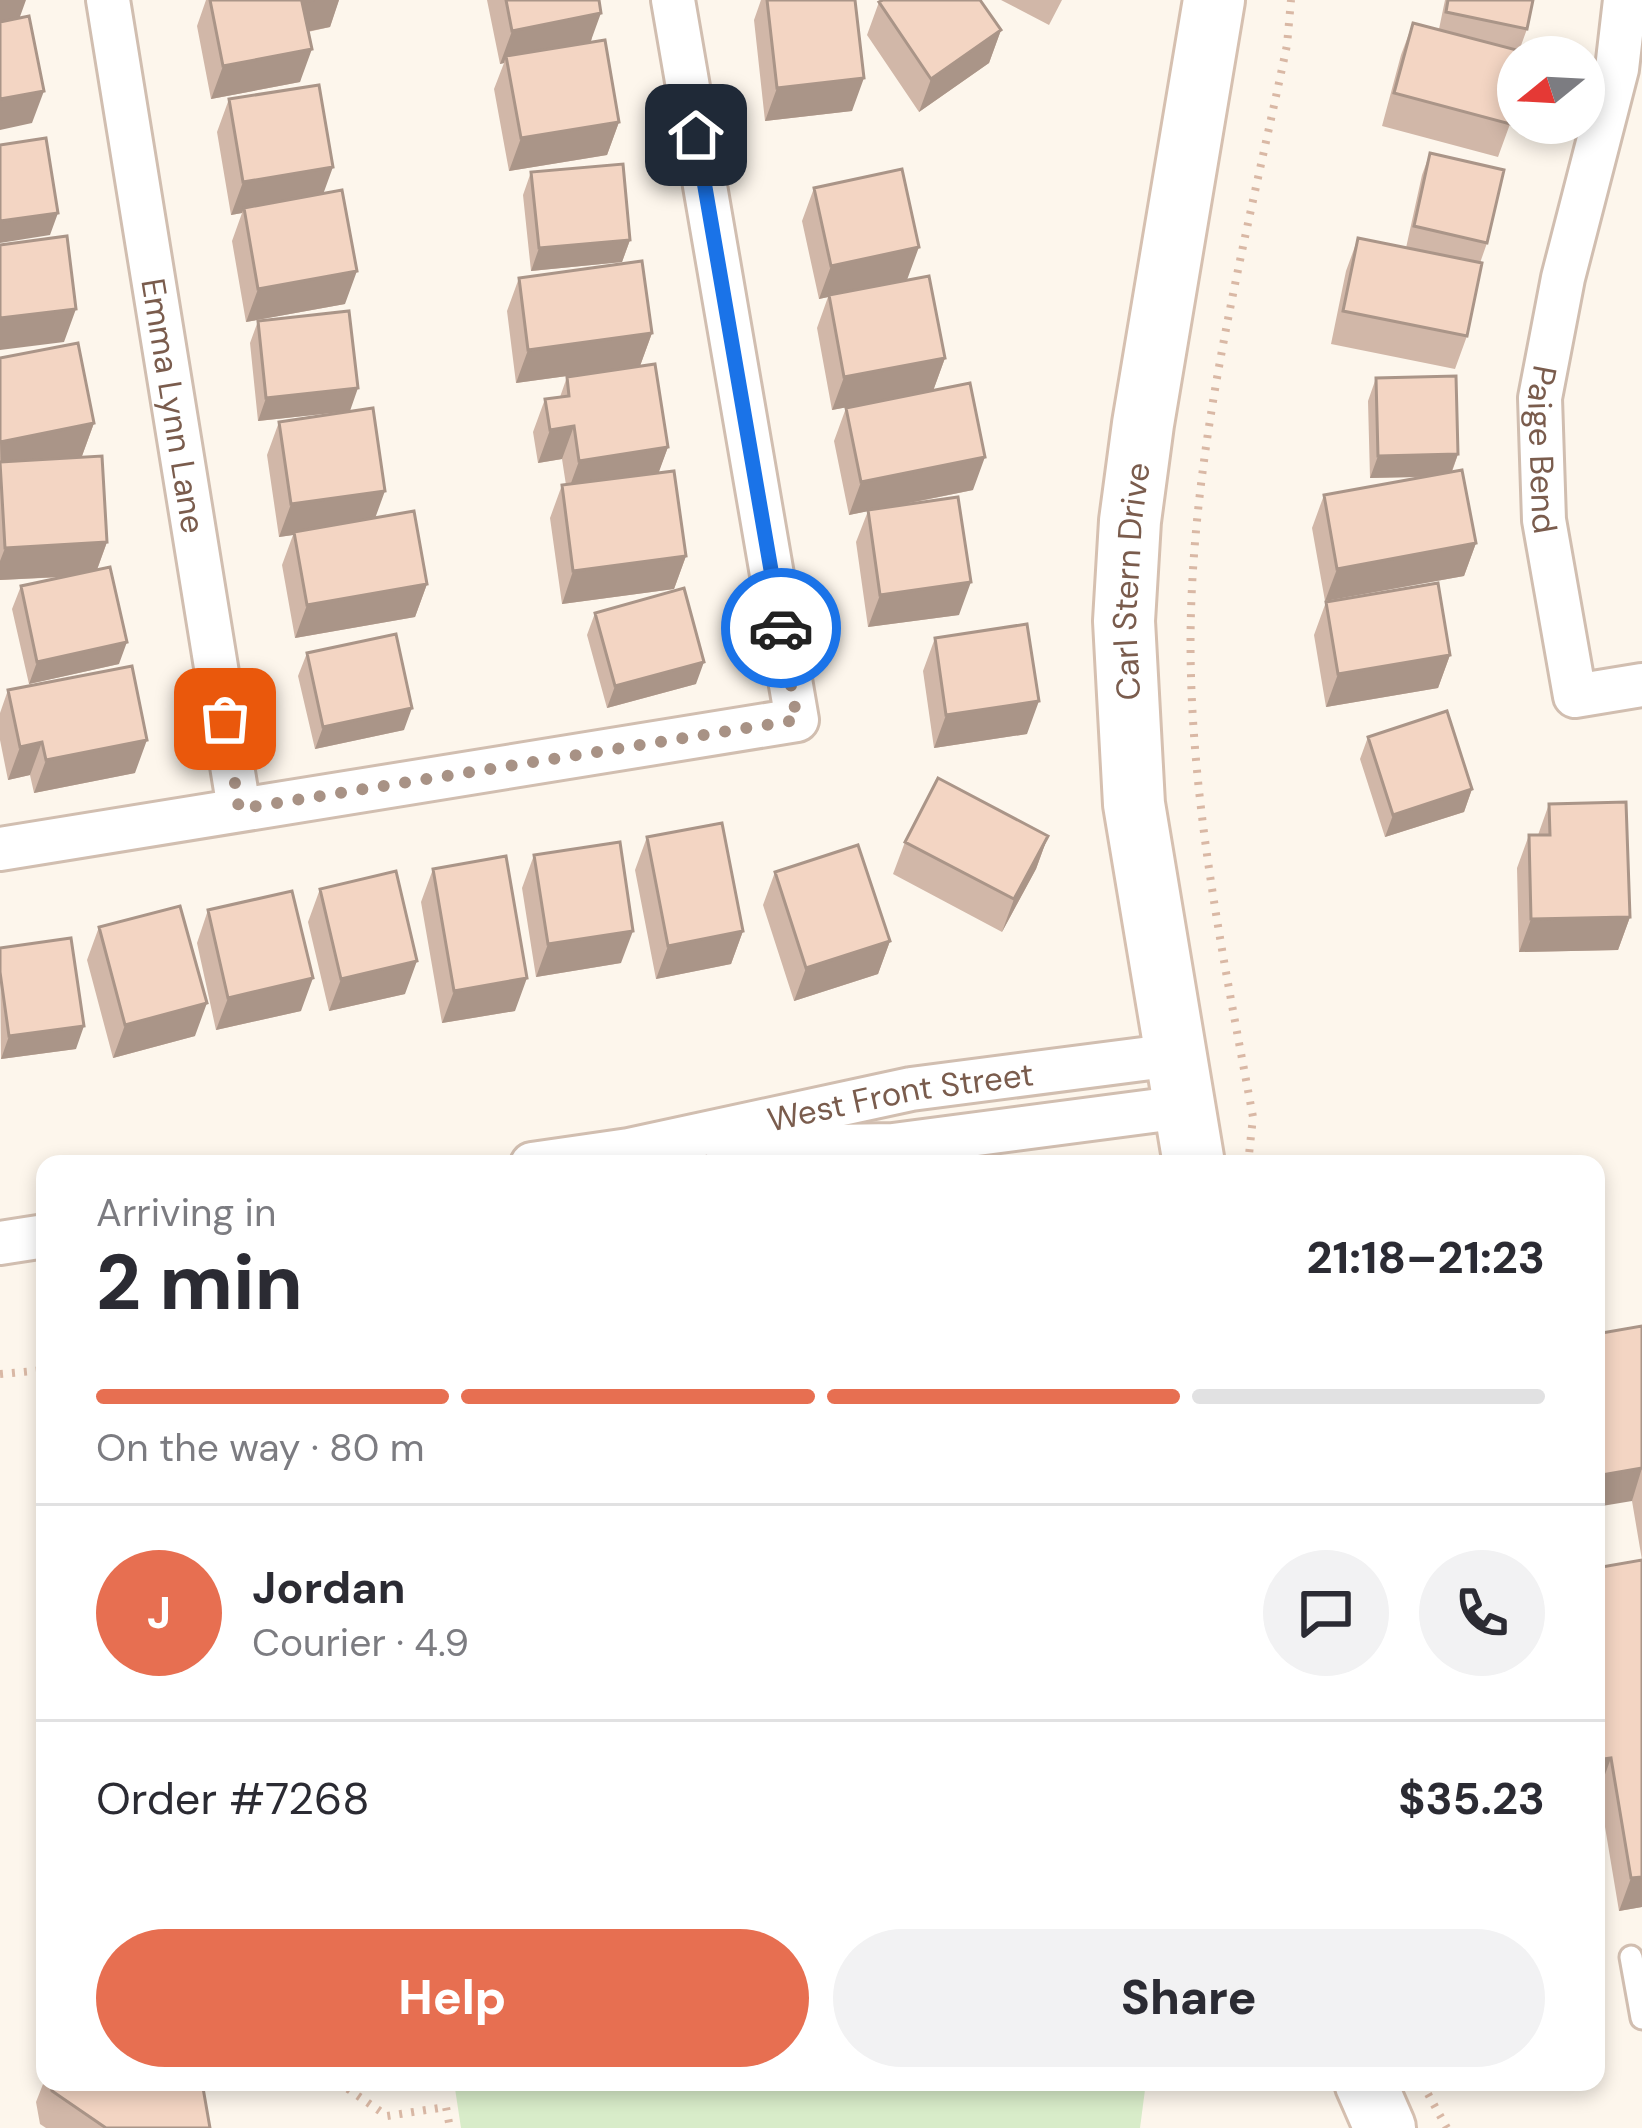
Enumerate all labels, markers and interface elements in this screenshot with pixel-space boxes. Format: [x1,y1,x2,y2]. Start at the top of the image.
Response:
north arrow [1497,36,1605,144]
map controls [1497,36,1605,144]
pin [645,84,747,186]
icon: home [663,102,729,168]
street label: Emma Lynn Lane [132,275,216,536]
street label: Paige Bend [1518,362,1567,537]
street label: Carl Stern Drive [1102,460,1159,702]
courier [721,568,841,688]
icon: car [748,595,814,661]
pin [174,668,276,770]
icon: bag [192,686,258,752]
street label: West Front Street [763,1052,1036,1141]
text: Arriving in [96,1187,276,1238]
text: 21:18–21:23 [1307,1228,1545,1287]
text: 2 min [96,1232,303,1333]
text: On the way · 80 m [96,1422,425,1473]
button: chat [1263,1550,1389,1676]
button: phone [1419,1550,1545,1676]
text: Jordan [252,1558,405,1617]
text: J [147,1583,171,1642]
text: Courier · 4.9 [252,1617,469,1668]
text: Order #7268 [96,1769,370,1828]
text: $35.23 [1398,1769,1545,1828]
button: Help [96,1929,809,2067]
button: Share [833,1929,1545,2067]

